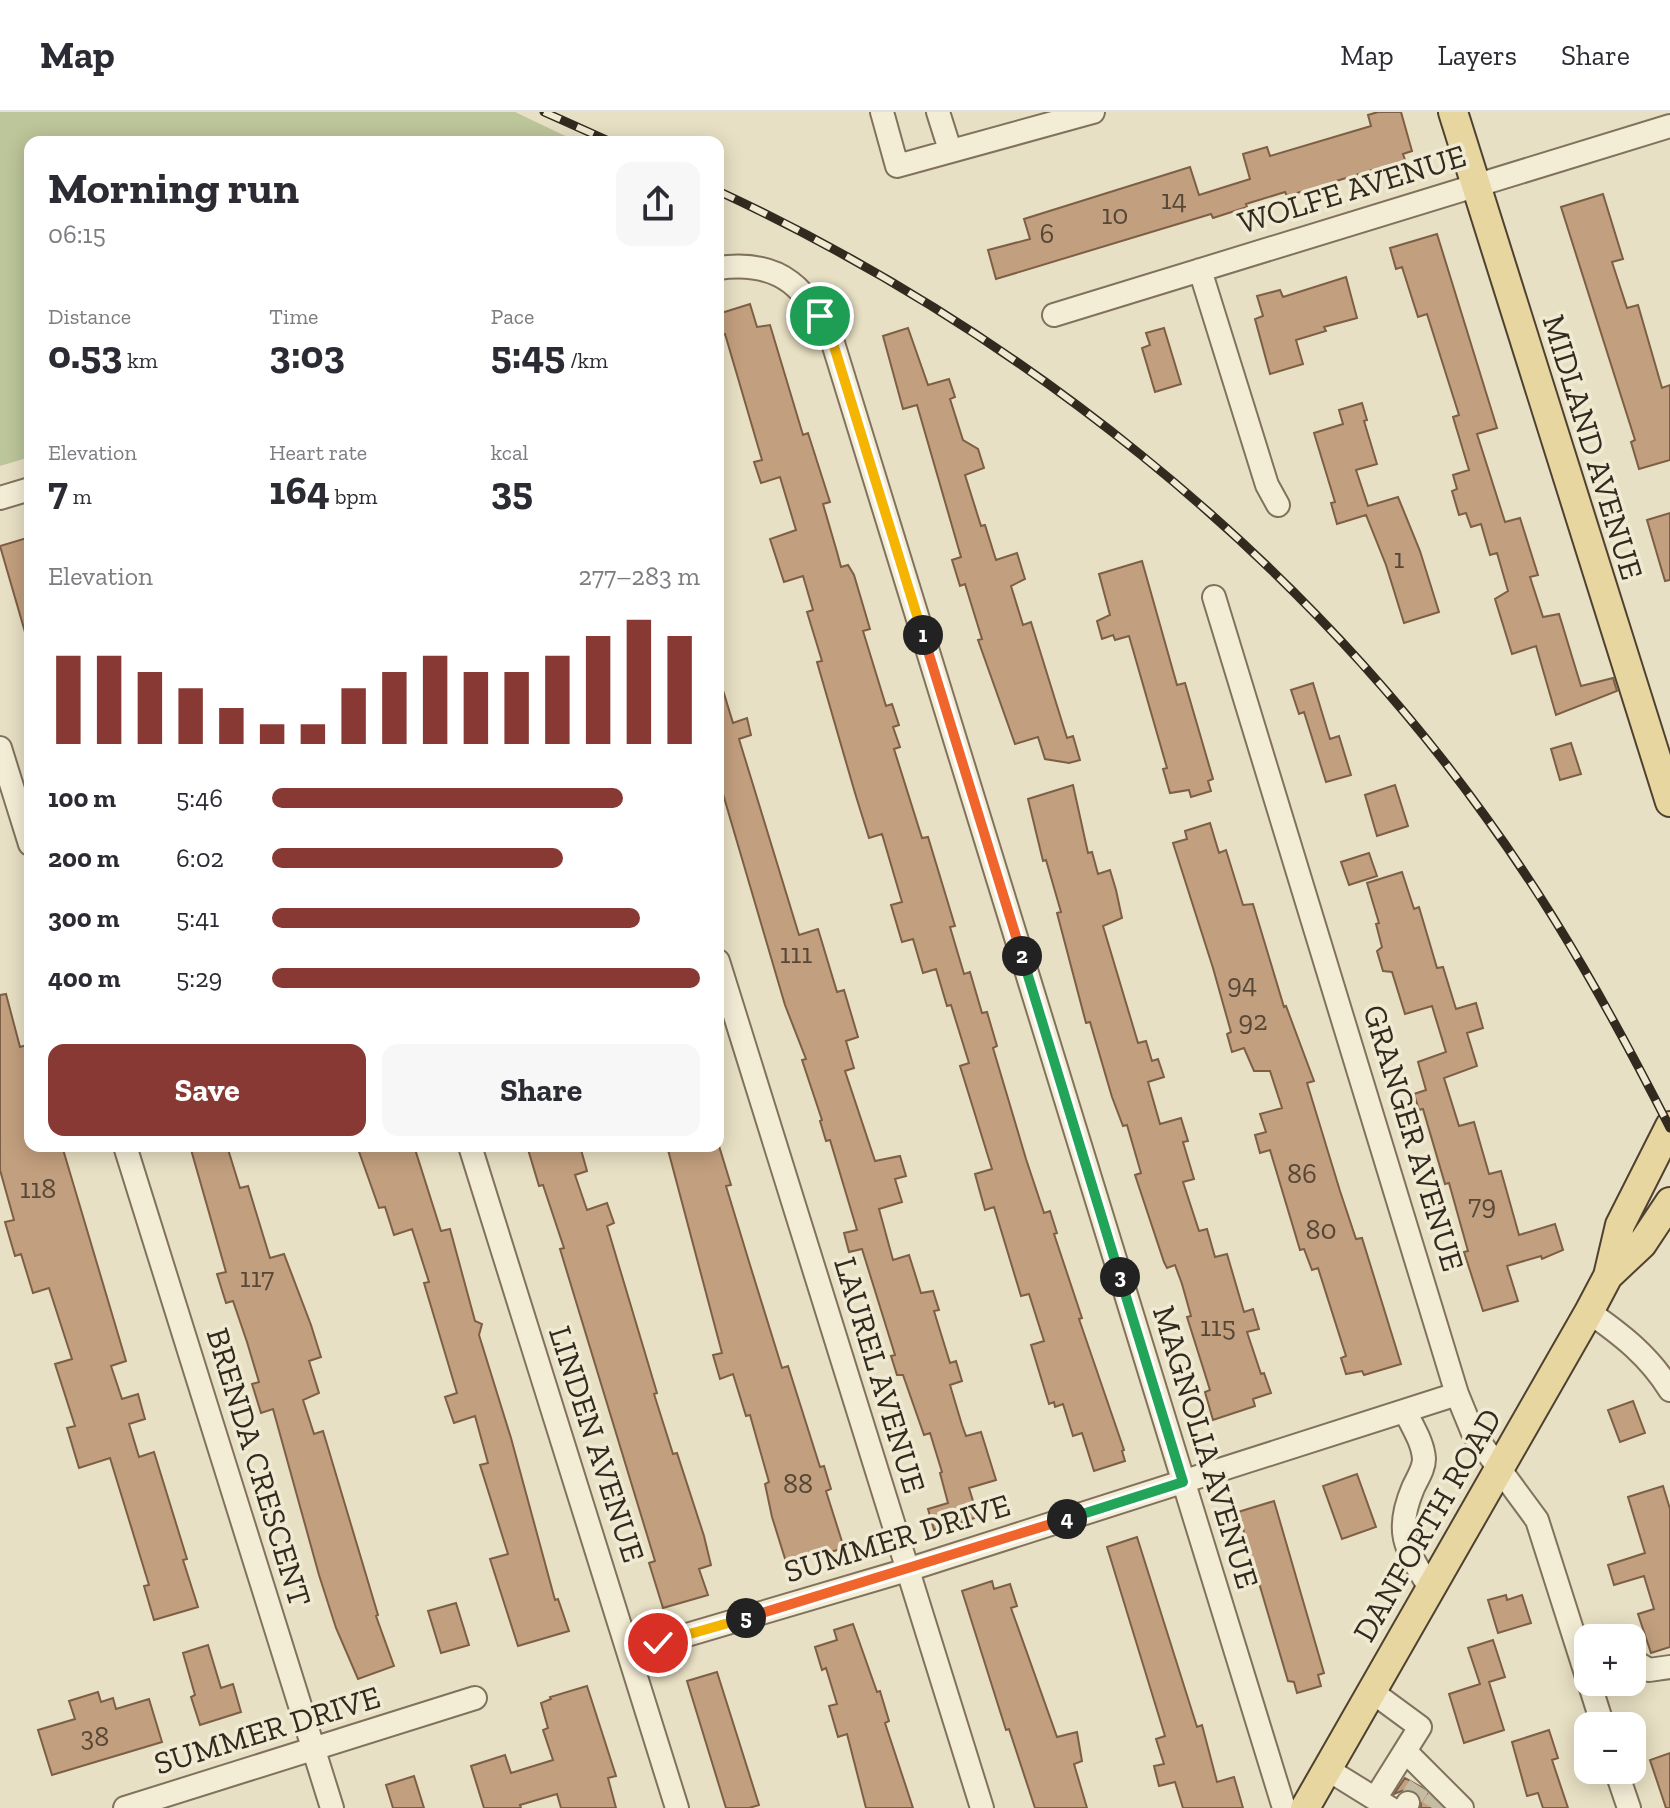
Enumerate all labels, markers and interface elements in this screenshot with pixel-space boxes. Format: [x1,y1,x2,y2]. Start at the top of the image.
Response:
text: Map [40,32,115,78]
text: Map [1340,39,1394,72]
text: Layers [1438,39,1517,72]
text: Share [1561,39,1630,72]
street label: WOLFE AVENUE [1234,136,1470,242]
text: Morning run [48,161,299,214]
button: share [616,162,700,246]
house number: 14 [1161,183,1187,216]
house number: 10 [1102,198,1128,231]
house number: 6 [1040,217,1054,250]
text: 06:15 [48,218,106,250]
pin [786,282,854,350]
icon: arrive [798,294,842,338]
text: Distance [48,303,131,330]
text: Time [269,303,318,330]
text: Pace [491,303,534,330]
street label: MIDLAND AVENUE [1535,310,1651,584]
text: 0.53 [48,330,122,378]
text: 3:03 [269,330,345,378]
text: 5:45 [491,330,565,378]
text: km [122,347,158,374]
text: /km [565,347,608,374]
text: Elevation [48,439,137,466]
text: Heart rate [269,439,367,466]
text: kcal [491,439,528,466]
text: 7 [48,466,68,514]
text: 164 [269,466,330,514]
text: 35 [491,466,533,514]
text: m [68,483,92,510]
text: bpm [330,483,378,510]
house number: 1 [1394,542,1405,575]
text: Elevation [48,560,153,592]
text: 277–283 m [578,560,700,592]
pin: 1 [903,615,943,655]
text: 1 [919,621,927,648]
text: 100 m [48,782,116,814]
text: 5:46 [176,782,223,814]
text: 200 m [48,842,120,874]
text: 6:02 [176,842,224,874]
text: 300 m [48,902,119,934]
text: 5:41 [176,902,219,934]
pin: 2 [1002,936,1042,976]
house number: 111 [780,937,812,970]
text: 2 [1016,942,1028,969]
text: 400 m [48,962,120,994]
text: 5:29 [176,962,222,994]
house number: 94 [1227,967,1257,1000]
street label: GRANGER AVENUE [1355,1000,1473,1276]
house number: 92 [1238,1004,1268,1037]
button: Save [48,1044,366,1136]
button: Share [382,1044,700,1136]
house number: 86 [1287,1157,1317,1190]
house number: 118 [20,1172,56,1205]
house number: 79 [1468,1188,1496,1221]
house number: 80 [1305,1213,1337,1246]
street label: LAUREL AVENUE [826,1252,934,1498]
pin: 3 [1100,1257,1140,1297]
house number: 117 [240,1261,274,1294]
text: 3 [1114,1263,1126,1290]
street label: MAGNOLIA AVENUE [1145,1301,1267,1593]
house number: 115 [1200,1310,1236,1343]
street label: LINDEN AVENUE [541,1321,653,1567]
street label: BRENDA CRESCENT [199,1323,320,1611]
street label: DANFORTH ROAD [1345,1402,1509,1648]
house number: 88 [783,1467,813,1500]
street label: SUMMER DRIVE [780,1486,1014,1590]
pin: 4 [1047,1499,1087,1539]
text: 4 [1061,1505,1073,1532]
pin: 5 [726,1598,766,1638]
text: 5 [740,1604,752,1631]
pin [624,1609,692,1677]
icon: check [636,1621,680,1665]
map controls [1574,1624,1646,1784]
button: + [1574,1624,1646,1696]
street label: SUMMER DRIVE [150,1678,384,1782]
button: − [1574,1712,1646,1784]
house number: 38 [81,1720,109,1753]

